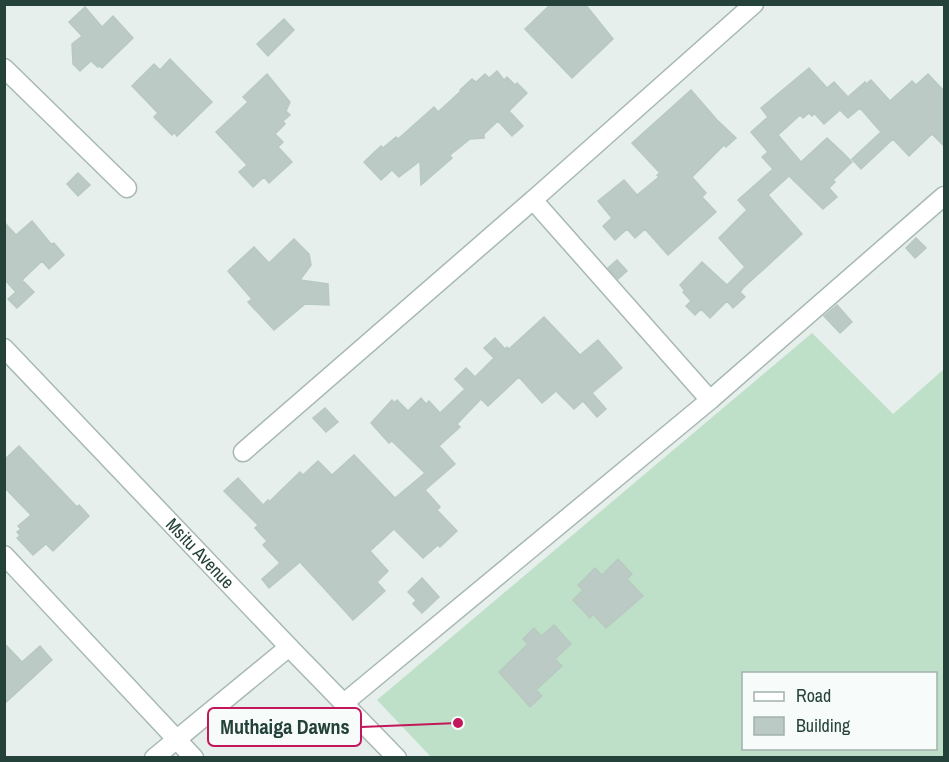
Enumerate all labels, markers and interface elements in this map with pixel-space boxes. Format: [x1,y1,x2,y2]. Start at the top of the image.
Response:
street label: Msitu Avenue [160,512,240,594]
legend [742,672,937,750]
text: Road [796,683,831,708]
callout: Muthaiga Dawns [208,708,361,746]
text: Muthaiga Dawns [220,713,350,740]
text: Building [796,713,851,738]

